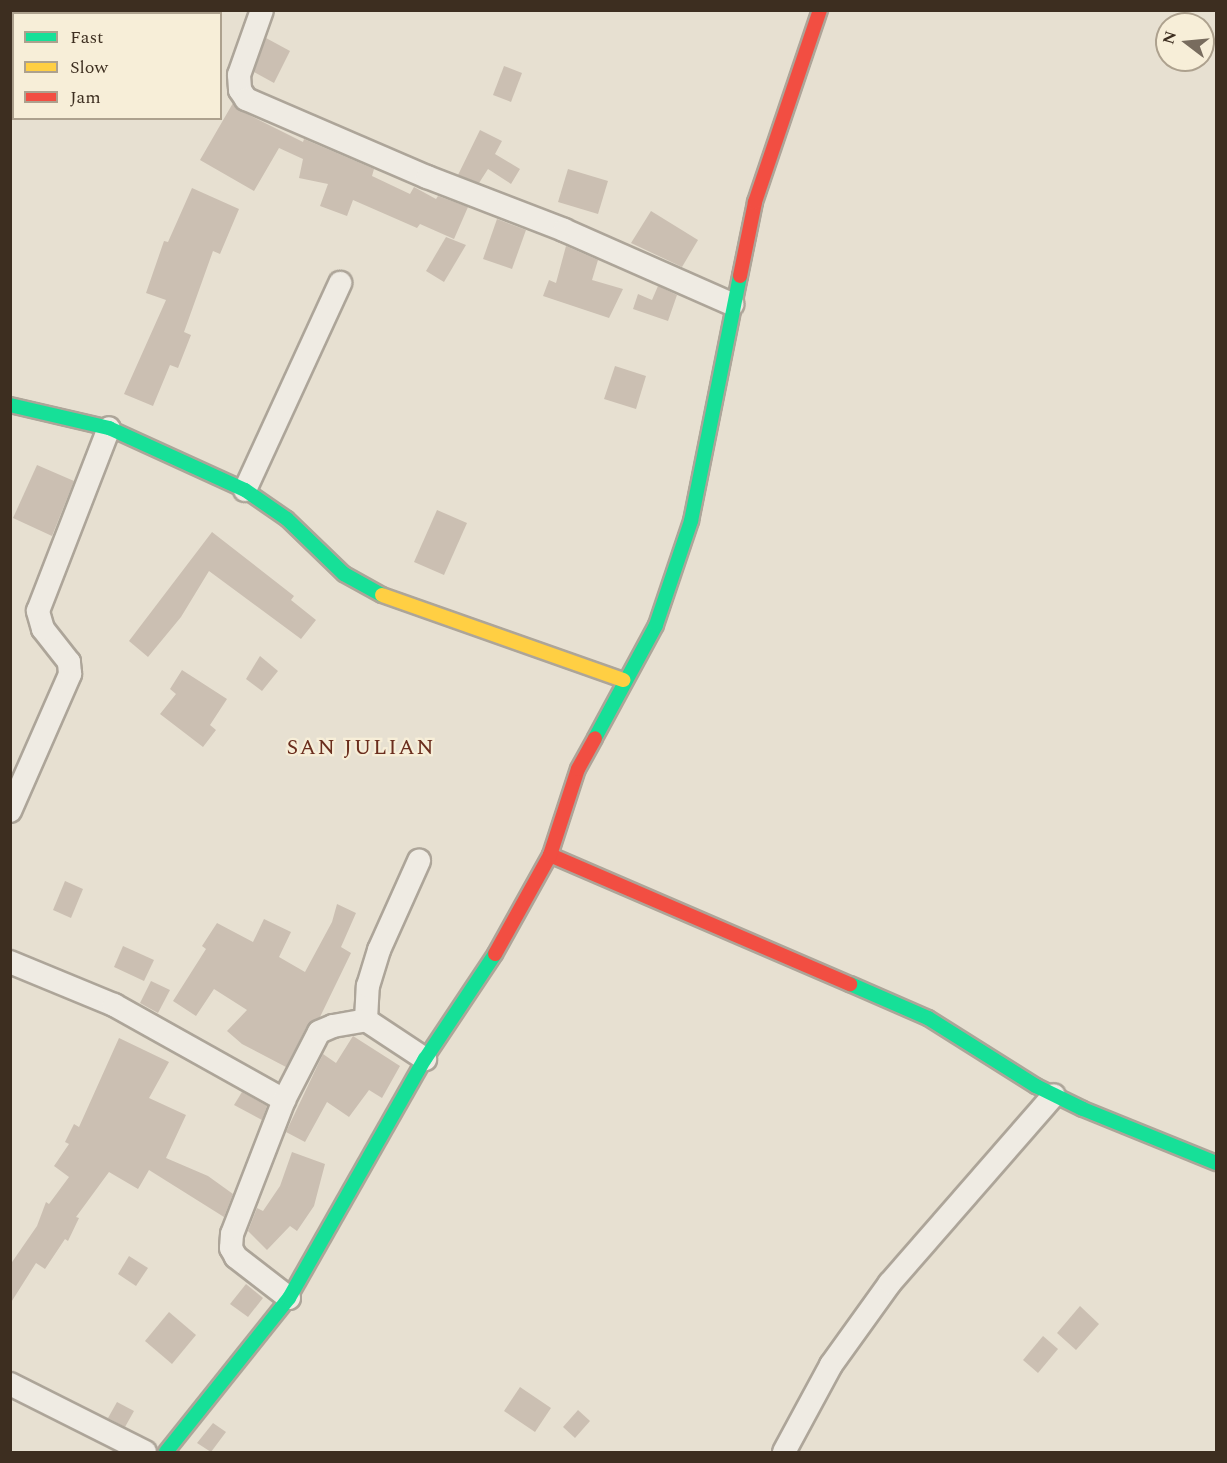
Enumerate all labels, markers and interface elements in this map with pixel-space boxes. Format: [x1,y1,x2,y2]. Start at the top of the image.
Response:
legend [12,12,222,120]
north arrow [1155,12,1215,72]
text: Fast [70,24,103,51]
text: N [1156,28,1183,47]
text: Slow [70,54,108,81]
text: Jam [70,84,101,111]
district label: SAN JULIAN [287,735,435,761]

